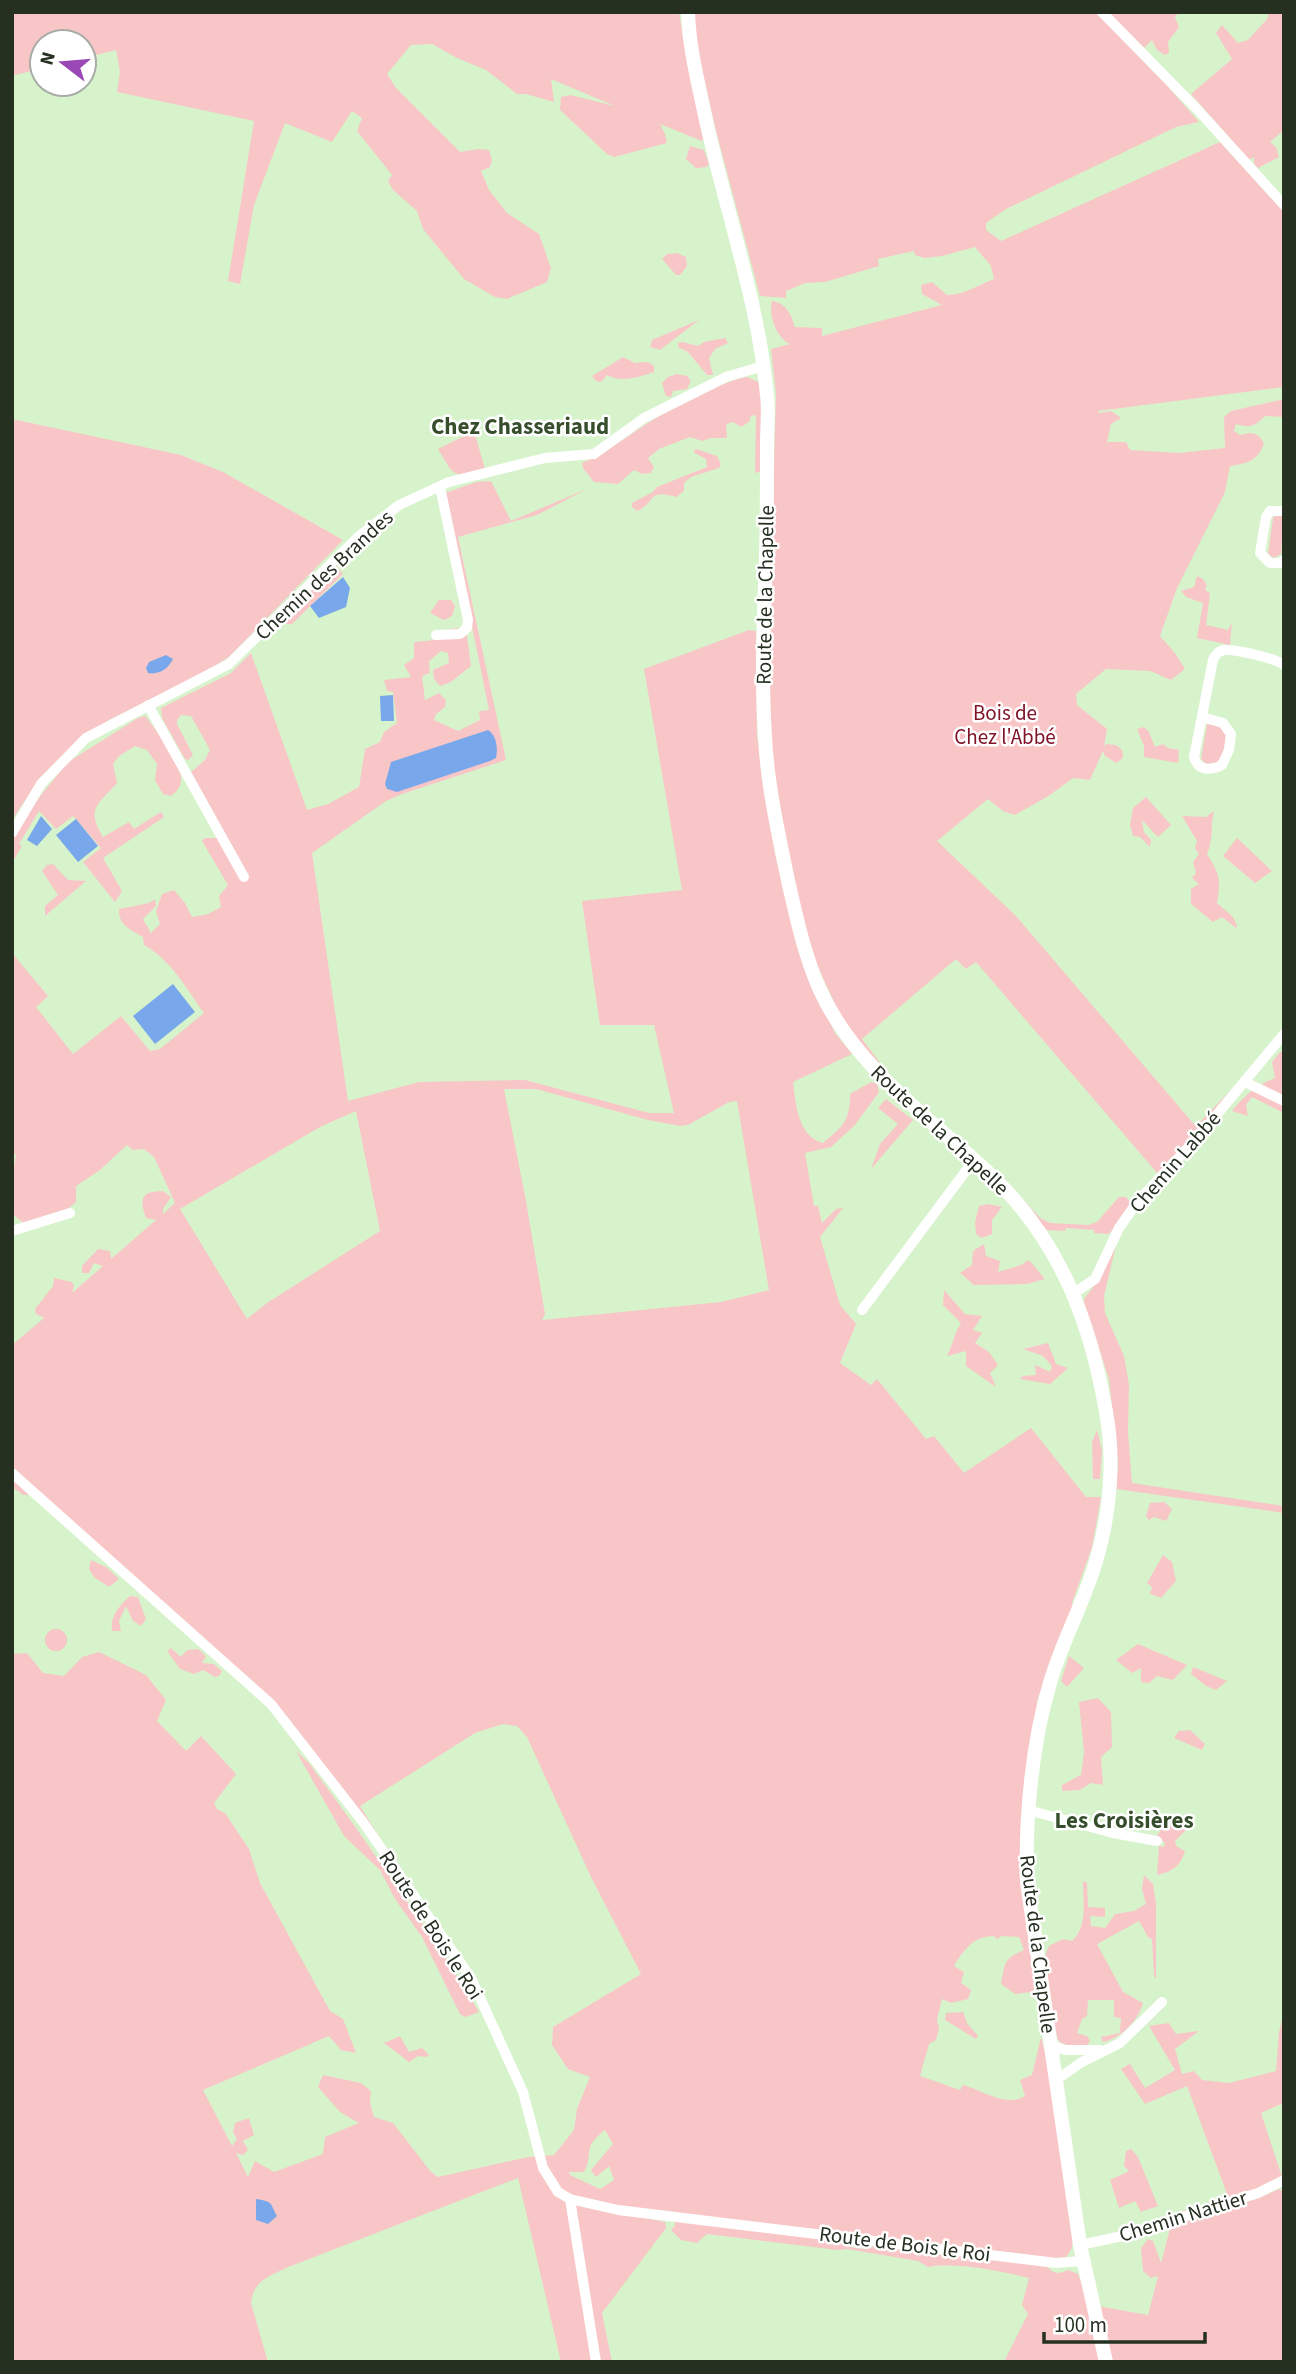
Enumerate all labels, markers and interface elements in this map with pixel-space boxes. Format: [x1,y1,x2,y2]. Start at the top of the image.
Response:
north arrow [28,28,98,98]
text: N [33,49,63,69]
district label: Chez Chasseriaud [431,410,609,443]
street label: Chemin des Brandes [248,503,400,647]
street label: Route de la Chapelle [748,505,782,685]
park label: Bois de Chez l'Abbé [954,698,1056,752]
street label: Route de la Chapelle [864,1058,1016,1202]
street label: Chemin Labbé [1122,1104,1228,1220]
district label: Les Croisières [1054,1804,1194,1837]
street label: Route de Bois le Roi [371,1845,491,2005]
street label: Route de la Chapelle [1012,1853,1064,2035]
street label: Chemin Nattier [1115,2182,1251,2250]
street label: Route de Bois le Roi [818,2219,992,2269]
scale bar [1044,2300,1205,2344]
text: 100 m [1054,2310,1107,2340]

